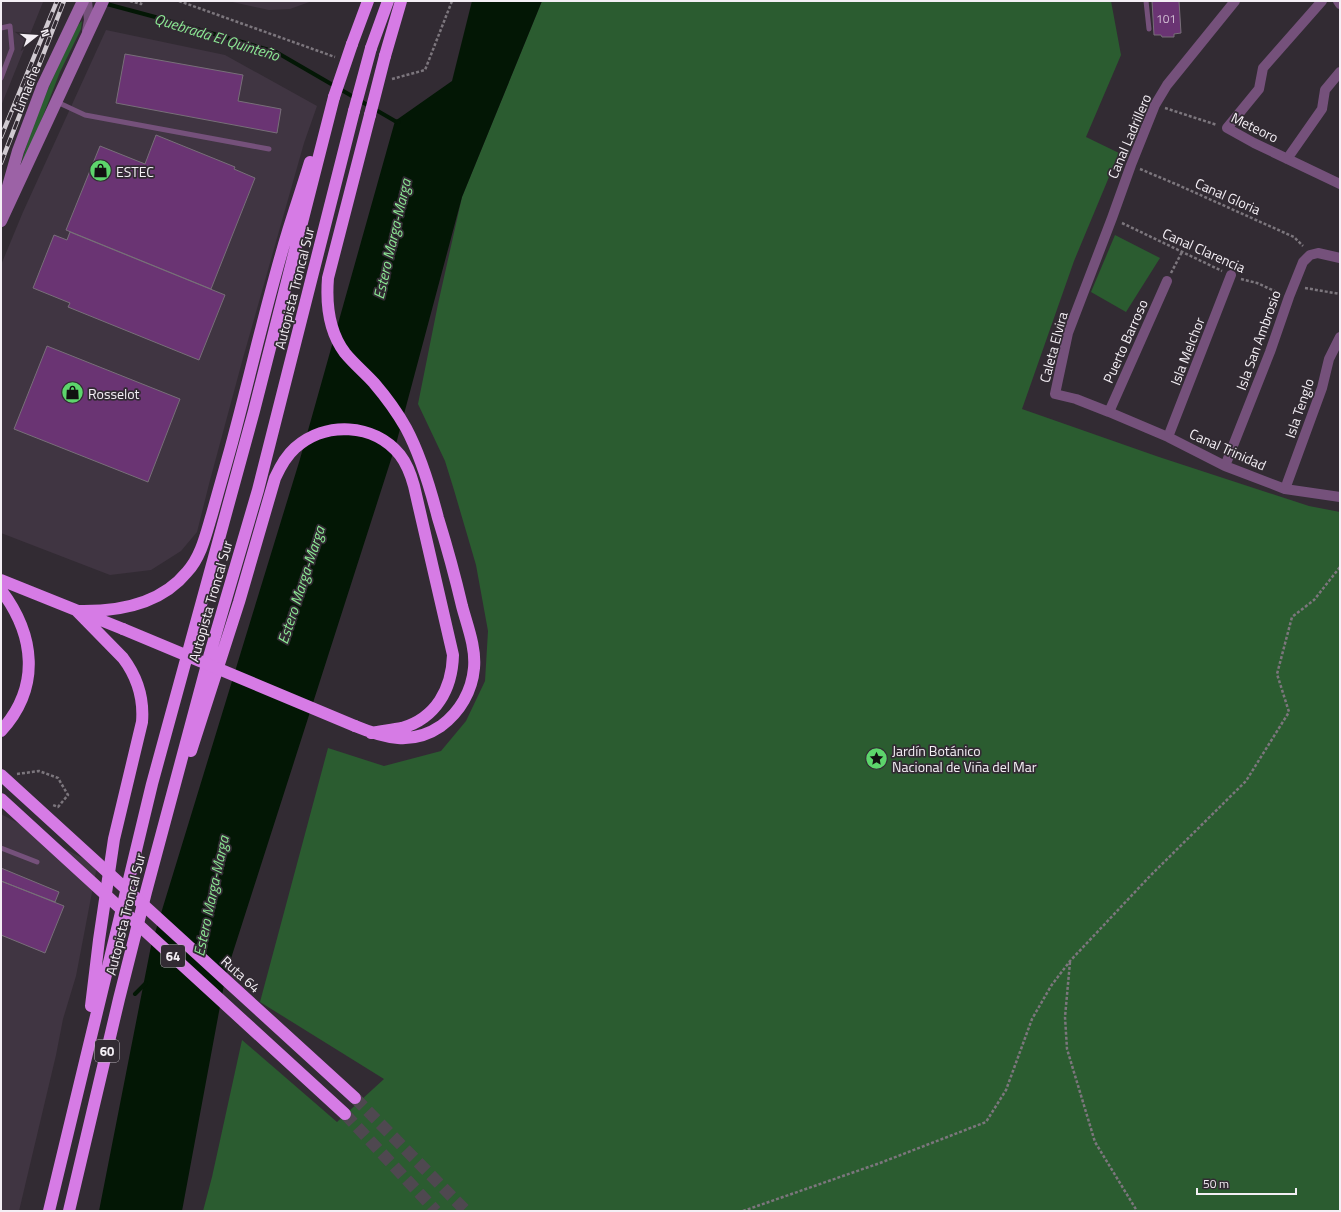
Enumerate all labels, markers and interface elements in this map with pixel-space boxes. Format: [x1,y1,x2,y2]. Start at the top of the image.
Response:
water label: Quebrada El Quinteño [152,7,283,67]
house number: 101 [1156,9,1176,28]
north arrow [16,16,56,56]
text: N [37,27,54,39]
street label: Limache [7,62,45,116]
street label: Canal Ladrillero [1102,90,1156,182]
street label: Meteoro [1228,107,1282,147]
shop icon: ESTEC [87,158,113,184]
place label: ESTEC [116,161,154,182]
street label: Canal Gloria [1192,172,1264,220]
water label: Estero Marga-Marga [367,175,417,301]
street label: Canal Clarencia [1159,222,1249,278]
street label: Autopista Troncal Sur [269,225,319,351]
street label: Isla San Ambrosio [1230,287,1286,393]
street label: Puerto Barroso [1097,296,1153,386]
street label: Caleta Elvira [1033,309,1073,385]
street label: Isla Melchor [1164,314,1210,388]
street label: Isla Tenglo [1279,375,1319,441]
shop icon: Rosselot [60,380,86,406]
place label: Rosselot [88,383,140,404]
street label: Canal Trinidad [1186,423,1270,475]
water label: Estero Marga-Marga [271,522,331,647]
street label: Autopista Troncal Sur [183,538,237,664]
place label: Jardín Botánico Nacional de Viña del Mar [892,740,1037,777]
place icon: Jardín Botánico Nacional de Viña del Mar [863,745,889,771]
water label: Estero Marga-Marga [187,832,235,958]
street label: Autopista Troncal Sur [100,851,150,977]
road number: 64 [161,945,185,967]
street label: Ruta 64 [217,951,265,998]
road number: 60 [95,1040,119,1062]
scale bar [1197,1170,1296,1196]
text: 50 m [1203,1174,1229,1193]

